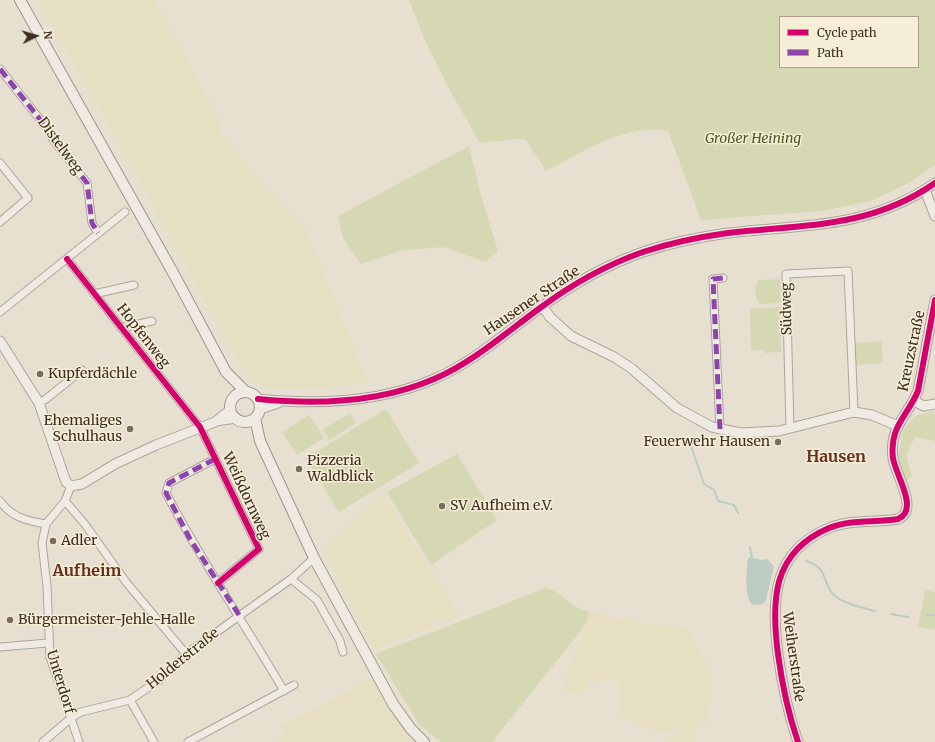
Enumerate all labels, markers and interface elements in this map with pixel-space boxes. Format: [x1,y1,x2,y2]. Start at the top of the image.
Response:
north arrow [16,16,56,56]
legend [779,16,919,68]
text: Cycle path [817,25,877,40]
text: N [41,30,55,40]
text: Path [817,45,843,60]
street label: Distelweg [34,114,86,178]
park label: Großer Heining [705,131,801,147]
street label: Hausener Straße [481,263,583,339]
street label: Südweg [778,282,796,336]
street label: Hopfenweg [113,301,173,371]
street label: Kreuzstraße [895,309,929,393]
place label: Kupferdächle [48,366,137,382]
marker: Kupferdächle [35,369,45,379]
place label: Ehemaliges Schulhaus [44,413,122,446]
marker: Ehemaliges Schulhaus [125,424,135,434]
place label: Feuerwehr Hausen [644,434,770,450]
marker: Feuerwehr Hausen [773,437,783,447]
district label: Hausen [806,447,866,467]
street label: Weißdornweg [219,450,273,542]
place label: Pizzeria Waldblick [307,453,373,486]
marker: Pizzeria Waldblick [294,464,304,474]
place label: SV Aufheim e.V. [450,498,553,514]
marker: SV Aufheim e.V. [437,501,447,511]
place label: Adler [61,533,97,549]
marker: Adler [48,536,58,546]
district label: Aufheim [53,561,121,581]
street label: Weiherstraße [778,611,808,703]
place label: Bürgermeister-Jehle-Halle [18,612,195,628]
marker: Bürgermeister-Jehle-Halle [5,615,15,625]
street label: Holderstraße [144,625,222,693]
street label: Unterdorf [42,648,78,716]

